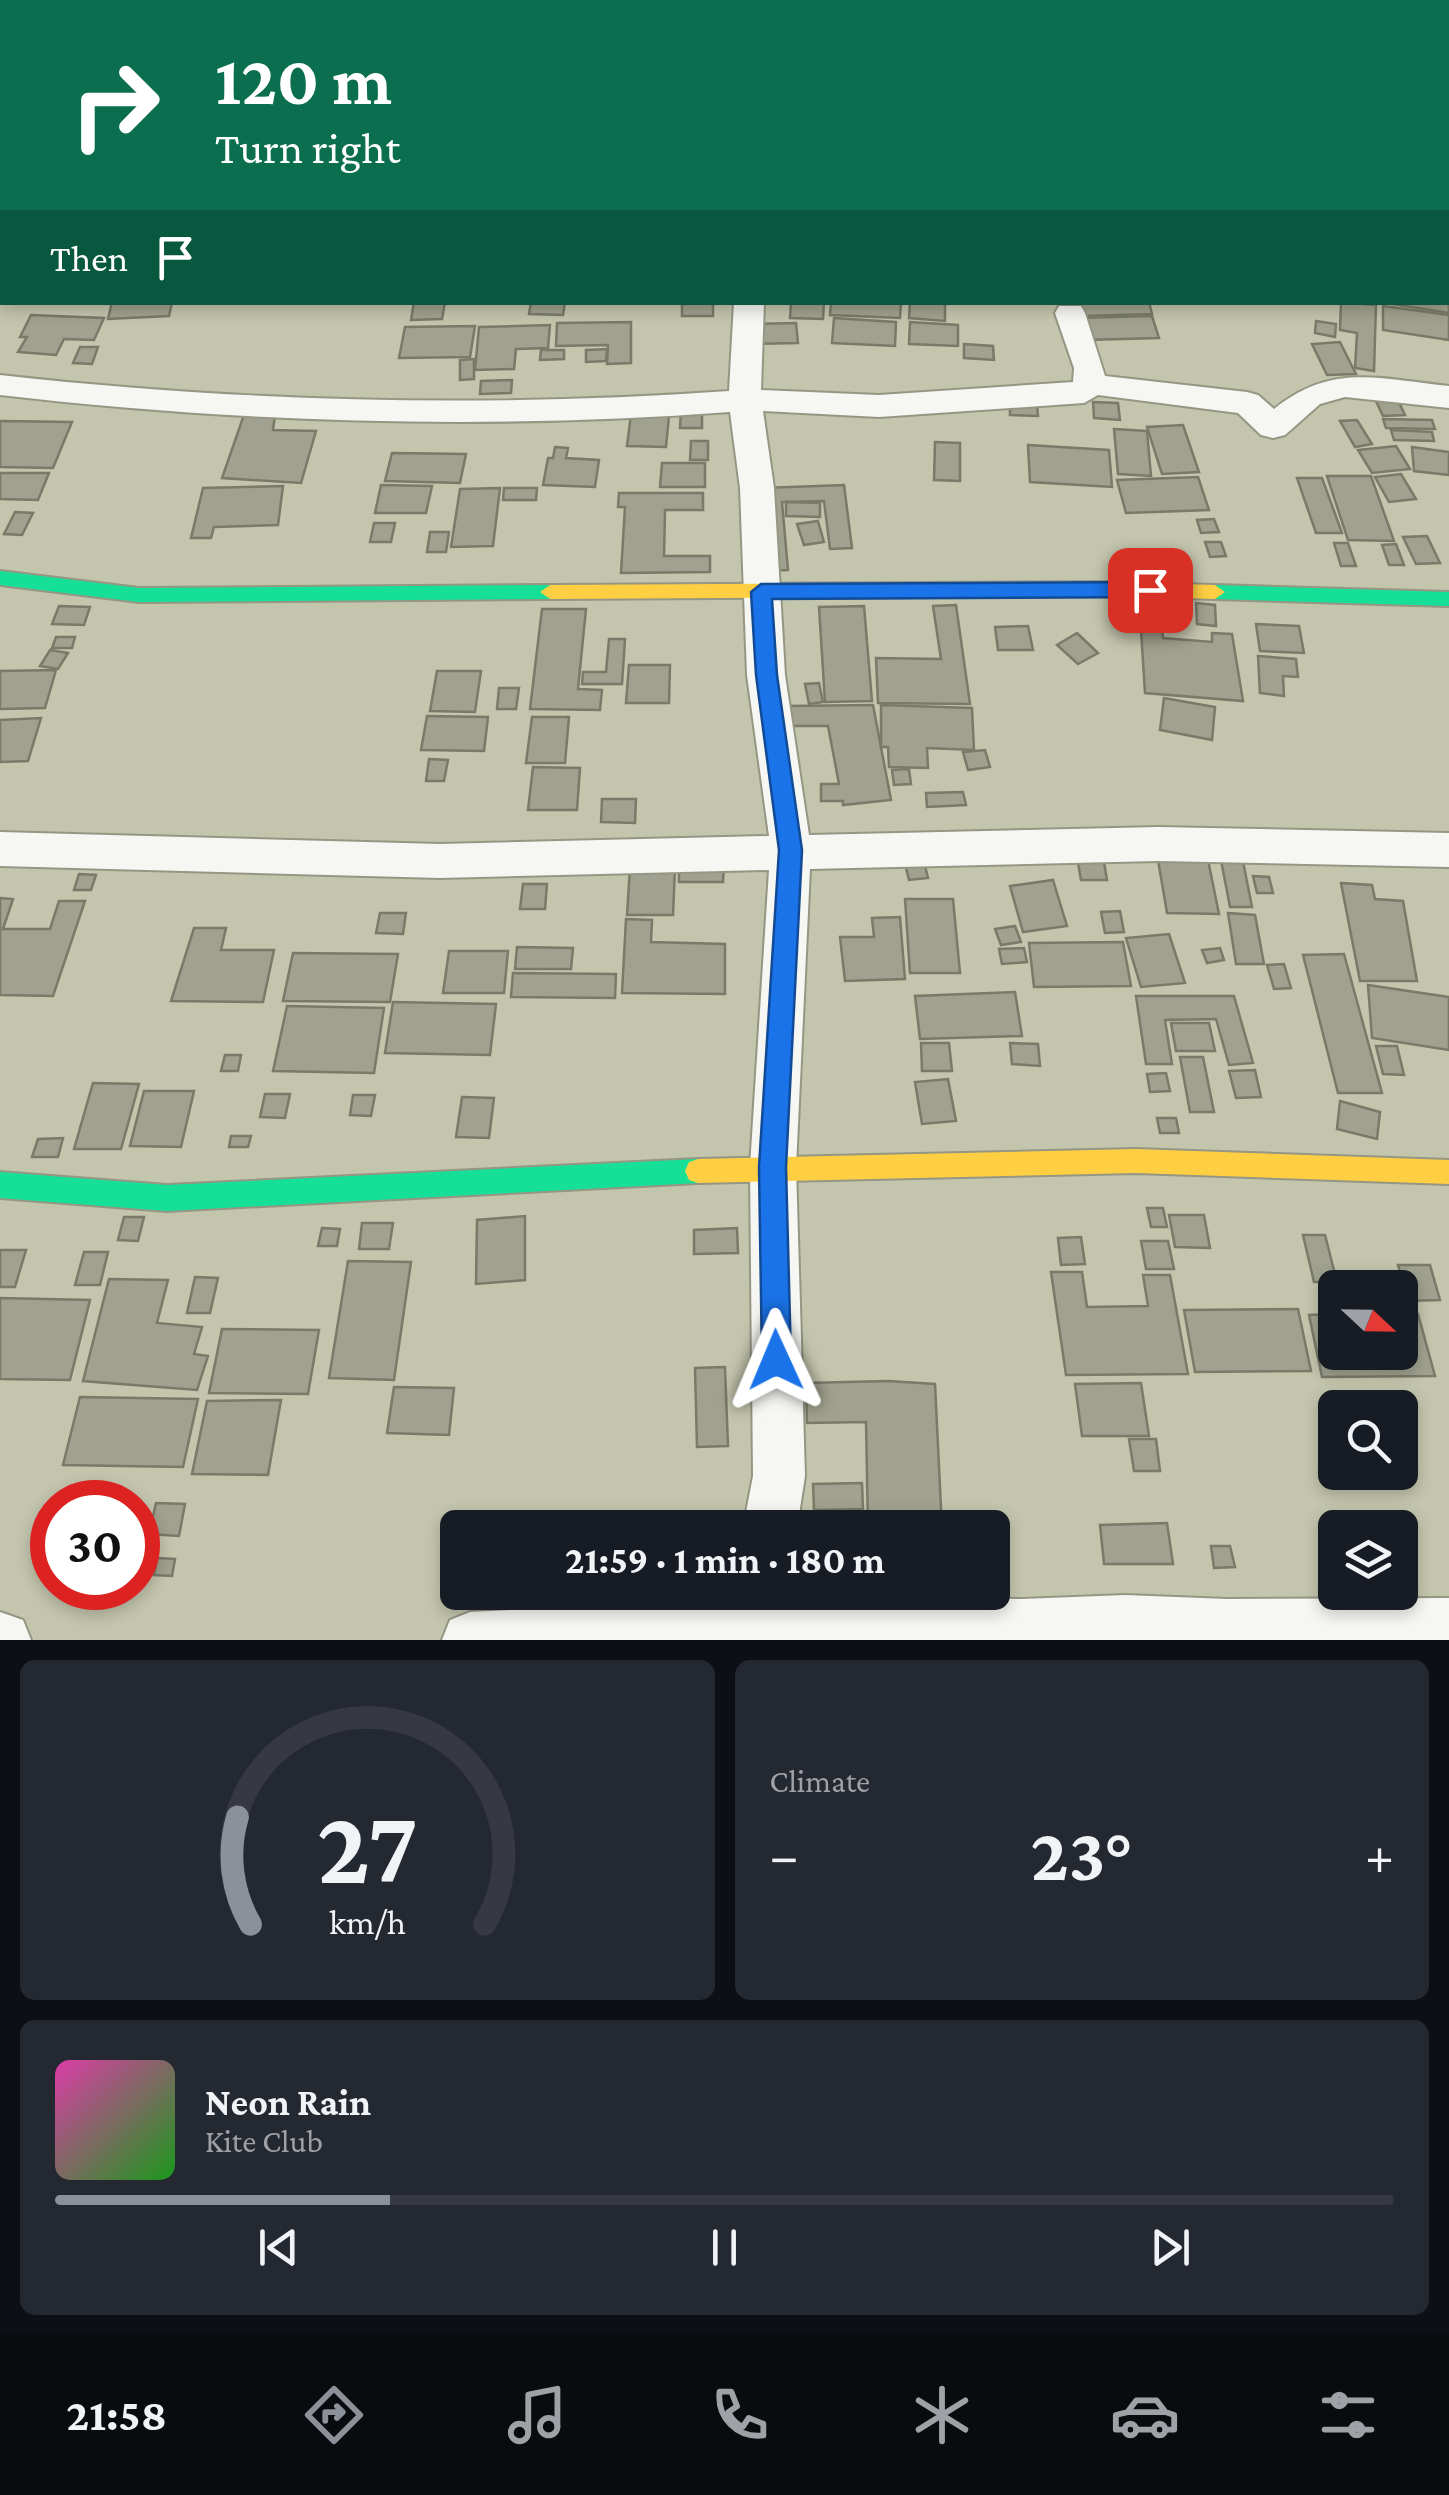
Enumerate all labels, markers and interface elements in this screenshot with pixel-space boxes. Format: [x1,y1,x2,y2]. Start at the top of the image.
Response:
icon: right [50,40,180,170]
text: 120 m [215,41,392,119]
text: Turn right [215,123,400,173]
icon: arrive [148,230,203,285]
text: Then [50,237,128,279]
pin [1108,548,1193,633]
icon: arrive [1123,563,1178,618]
north arrow [1318,1270,1418,1370]
map controls [1318,1270,1418,1610]
position arrow [724,1308,828,1412]
button: search [1318,1390,1418,1490]
speed limit sign: 30 [30,1480,160,1610]
button: layers [1318,1510,1418,1610]
text: 21:59 · 1 min · 180 m [565,1539,885,1581]
text: Climate [770,1763,870,1799]
text: 27 [317,1789,418,1904]
text: 23° [1030,1813,1133,1896]
text: − [770,1825,799,1886]
text: + [1365,1825,1394,1886]
text: km/h [329,1902,406,1942]
text: Neon Rain [205,2081,371,2123]
text: Kite Club [205,2123,323,2159]
icon: previous [251,2220,306,2275]
icon: pause [697,2220,752,2275]
icon: next [1143,2220,1198,2275]
icon: directions [299,2380,369,2450]
icon: music [502,2380,572,2450]
icon: phone [705,2380,775,2450]
icon: climate [907,2380,977,2450]
icon: car [1110,2380,1180,2450]
icon: filters [1313,2380,1383,2450]
text: 21:58 [66,2390,167,2440]

